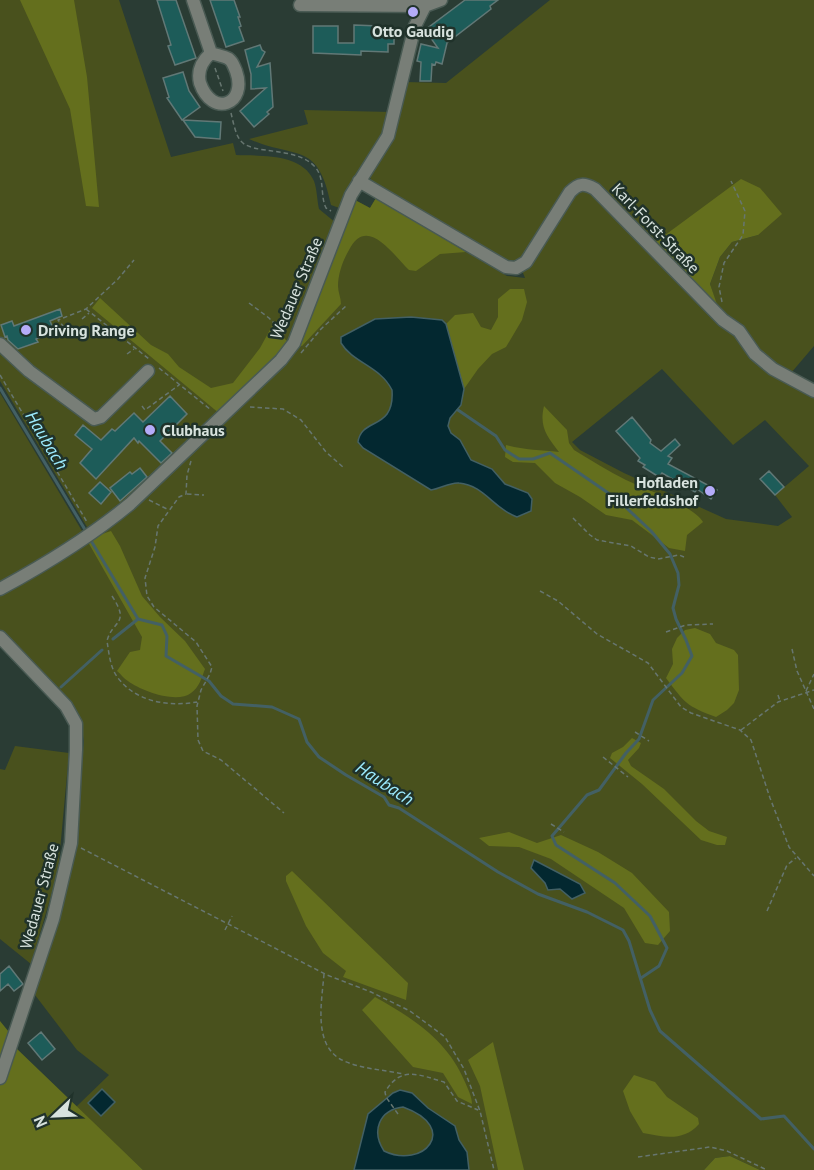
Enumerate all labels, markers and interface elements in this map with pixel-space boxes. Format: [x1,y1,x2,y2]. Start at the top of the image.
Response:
marker: Otto Gaudig [406,5,420,19]
place label: Otto Gaudig [372,21,454,41]
street label: Karl-Forst-Straße [608,179,704,277]
street label: Wedauer Straße [266,234,326,342]
place label: Driving Range [38,320,135,340]
marker: Driving Range [19,323,33,337]
water label: Haubach [20,406,74,474]
place label: Clubhaus [162,420,225,440]
marker: Clubhaus [143,423,157,437]
place label: Hofladen Fillerfeldshof [607,472,699,510]
marker: Hofladen Fillerfeldshof [703,484,717,498]
water label: Haubach [352,756,418,810]
street label: Wedauer Straße [15,841,63,951]
north arrow [24,1086,84,1146]
text: N [29,1113,51,1131]

